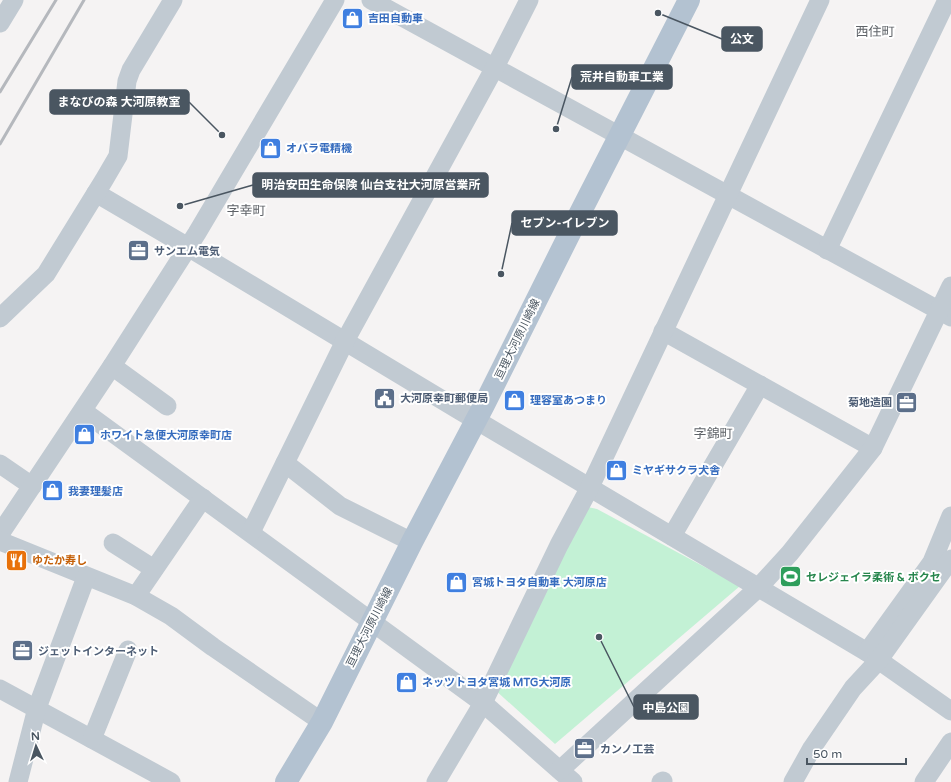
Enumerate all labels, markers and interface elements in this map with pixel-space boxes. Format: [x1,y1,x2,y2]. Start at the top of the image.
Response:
shop icon: 吉田自動車 [339,5,365,31]
place label: 吉田自動車 [368,12,423,25]
district label: 西住町 [855,24,895,40]
callout: 公文 [722,27,762,51]
text: 公文 [730,32,754,46]
callout: 荒井自動車工業 [572,65,672,89]
text: 荒井自動車工業 [580,70,664,84]
callout: まなびの森 大河原教室 [50,90,189,114]
text: まなびの森 大河原教室 [57,95,181,109]
shop icon: オバラ電精機 [258,135,284,161]
place label: オバラ電精機 [286,142,352,155]
callout: 明治安田生命保険 仙台支社大河原営業所 [253,173,488,197]
text: 明治安田生命保険 仙台支社大河原営業所 [261,178,481,192]
district label: 字幸町 [226,203,266,219]
callout: セブン-イレブン [512,211,617,235]
text: セブン-イレブン [521,216,609,230]
office icon: サンエム電気 [125,238,151,264]
place label: サンエム電気 [154,245,220,258]
street label: 亘理大河原川崎線 [492,297,543,382]
public building icon: 大河原幸町郵便局 [371,385,397,411]
shop icon: 理容室あつまり [501,387,527,413]
office icon: 菊地造園 [894,389,920,415]
place label: 大河原幸町郵便局 [400,392,488,405]
place label: 理容室あつまり [530,394,607,407]
place label: 菊地造園 [848,396,892,409]
shop icon: ホワイト急便大河原幸町店 [72,422,98,448]
district label: 字錦町 [693,426,733,442]
place label: ホワイト急便大河原幸町店 [100,429,232,442]
shop icon: ミヤギサクラ犬舎 [603,457,629,483]
place label: ミヤギサクラ犬舎 [632,464,721,477]
shop icon: 我妻理髪店 [39,478,65,504]
place label: 我妻理髪店 [68,485,123,498]
restaurant icon: ゆたか寿し [4,547,30,573]
place label: ゆたか寿し [32,554,87,567]
sports icon: セレジェイラ柔術 & ボクセ [778,564,804,590]
shop icon: 宮城トヨタ自動車 大河原店 [444,569,470,595]
place label: セレジェイラ柔術 & ボクセ [806,571,941,584]
place label: 宮城トヨタ自動車 大河原店 [472,576,607,589]
street label: 亘理大河原川崎線 [344,585,395,669]
office icon: ジェットインターネット [9,638,35,664]
place label: ジェットインターネット [38,645,159,658]
shop icon: ネッツトヨタ宮城 MTG大河原 [394,669,420,695]
place label: ネッツトヨタ宮城 MTG大河原 [422,676,571,689]
callout: 中島公園 [634,695,698,719]
text: 中島公園 [642,701,690,715]
north arrow [16,726,56,766]
text: N [30,730,40,743]
office icon: カンノ工芸 [571,736,597,762]
scale bar [807,740,906,766]
place label: カンノ工芸 [600,743,654,756]
text: 50 m [813,747,842,761]

